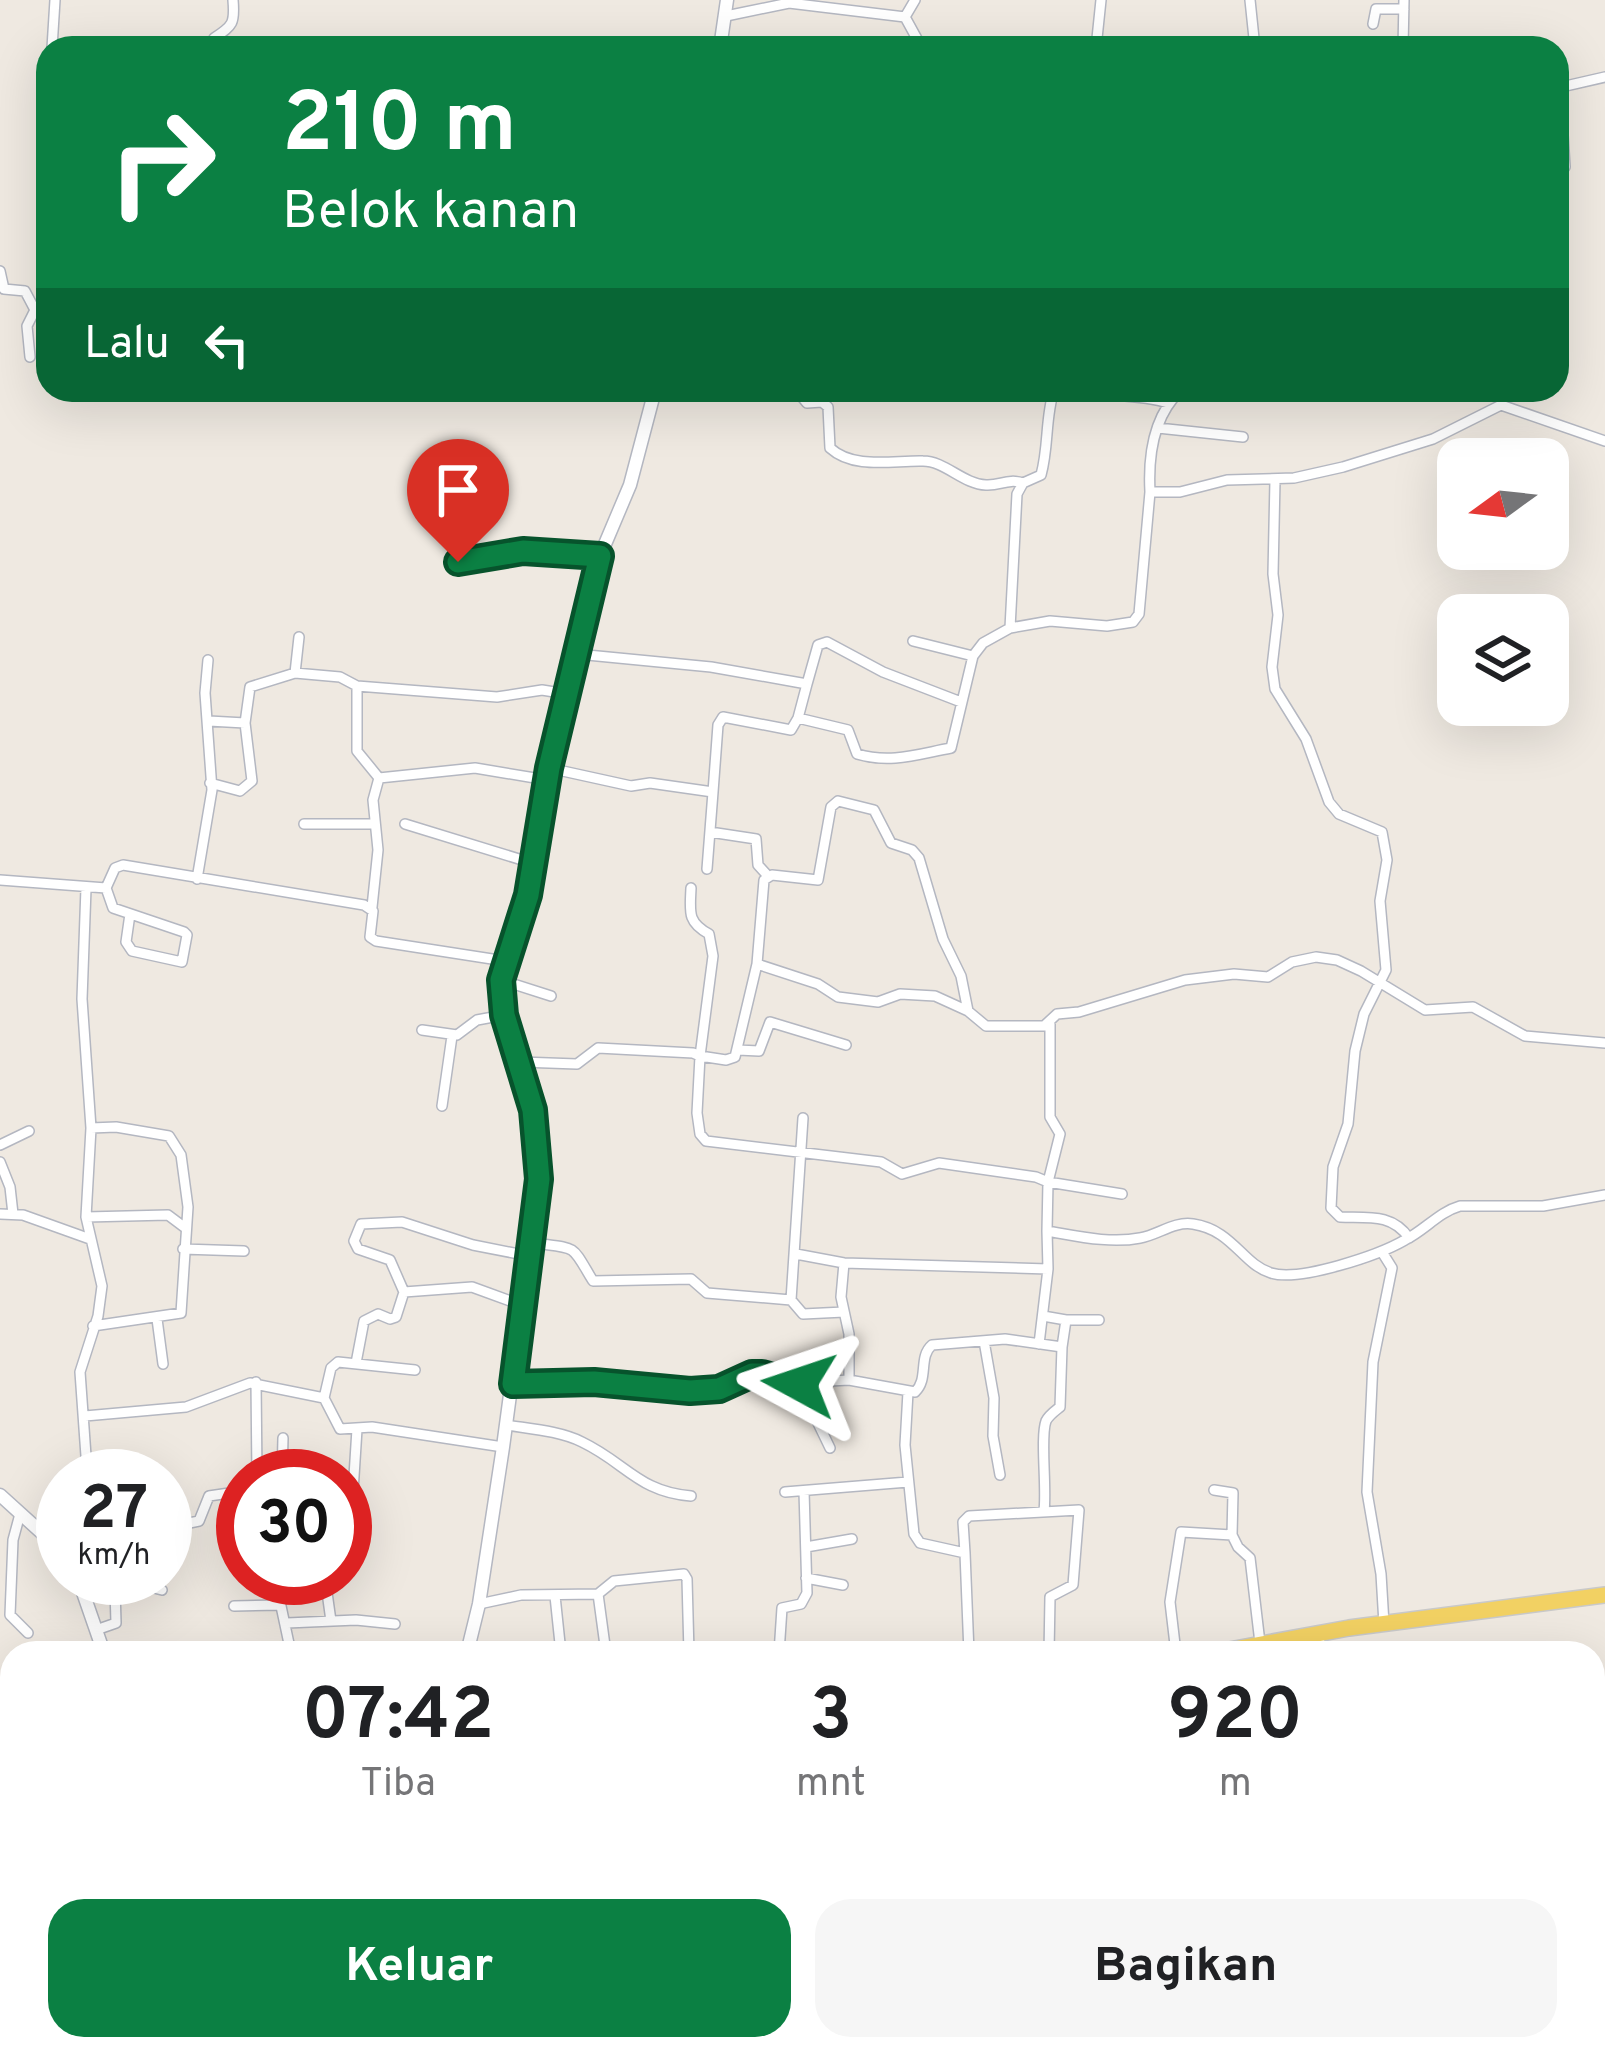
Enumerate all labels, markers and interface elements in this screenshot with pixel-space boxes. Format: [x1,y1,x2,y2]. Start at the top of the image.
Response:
text: 210 m [282,75,517,181]
icon: right [84,84,240,240]
text: Belok kanan [282,179,579,248]
icon: left [194,312,260,378]
text: Lalu [84,317,170,374]
north arrow [1437,438,1569,570]
map controls [1437,438,1569,726]
pin [407,439,509,562]
icon: arrive [425,457,491,523]
button: layers [1437,594,1569,726]
position arrow [736,1321,862,1447]
speed limit sign: 30 [216,1449,372,1605]
text: 27 [80,1474,148,1550]
text: km/h [78,1538,150,1575]
text: 07:42 [302,1673,494,1765]
text: 3 [809,1673,853,1765]
text: 920 [1168,1673,1303,1765]
text: Tiba [360,1761,436,1810]
text: mnt [796,1761,866,1810]
text: m [1219,1761,1252,1810]
button: Keluar [48,1899,791,2037]
button: Bagikan [815,1899,1557,2037]

